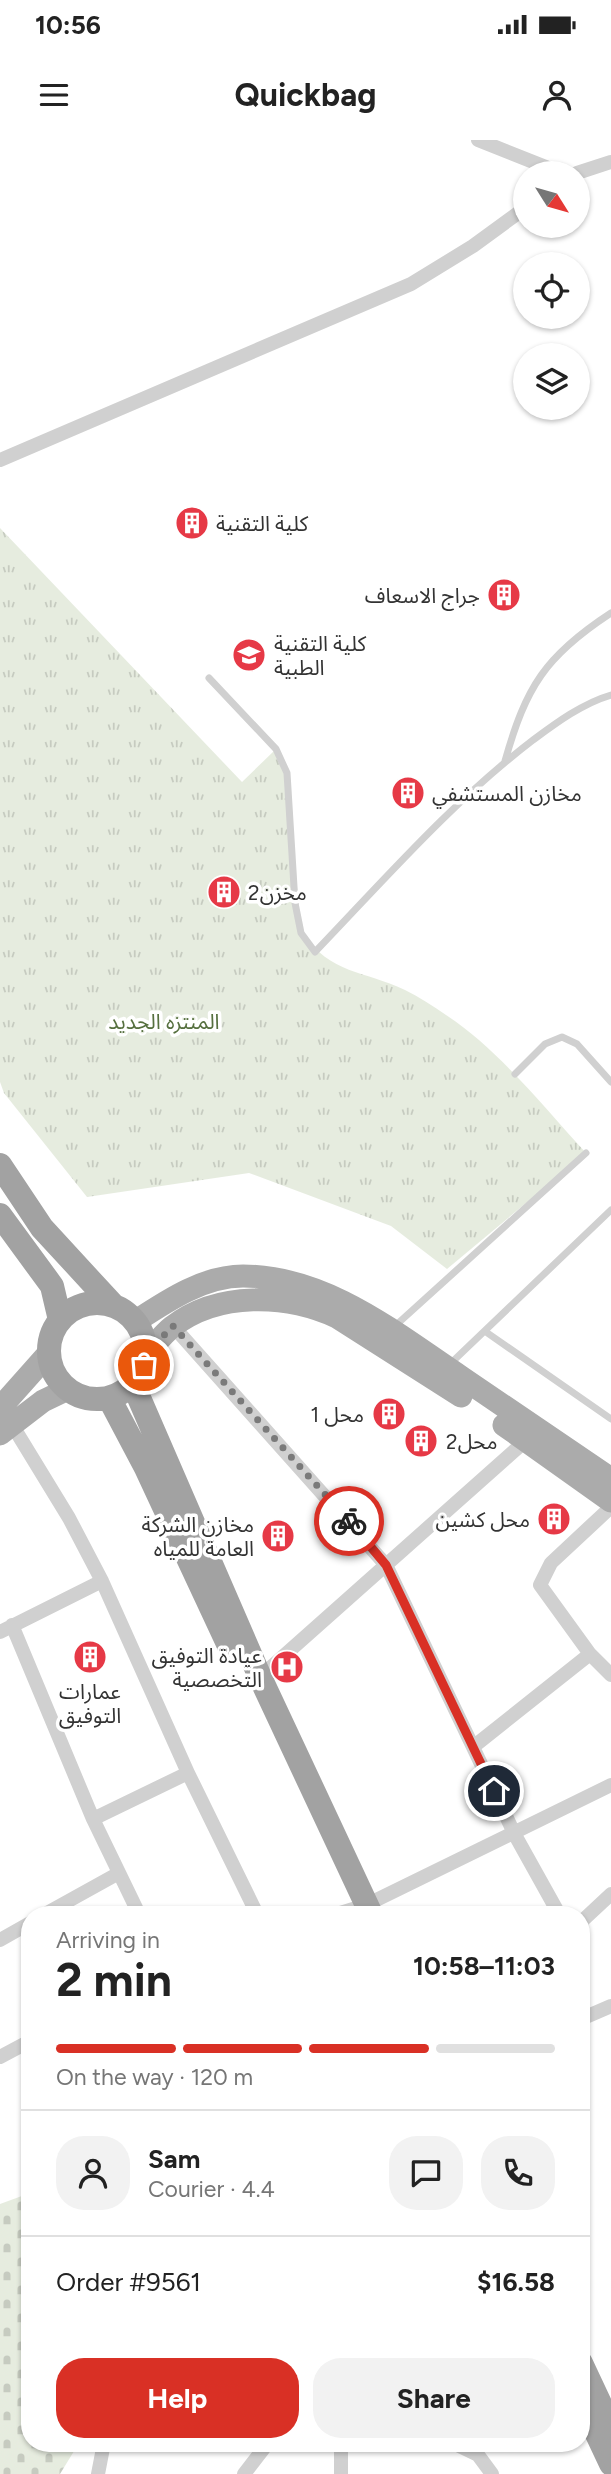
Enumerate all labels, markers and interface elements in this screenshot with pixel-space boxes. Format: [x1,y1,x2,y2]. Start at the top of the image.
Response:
text: 10:56 [35,9,101,41]
icon: menu [35,76,73,114]
text: Quickbag [235,76,376,114]
icon: person [538,76,576,114]
north arrow [513,161,590,238]
map controls [513,161,590,420]
button: locate [513,252,590,329]
button: layers [513,343,590,420]
building icon: كلية التقنية [173,504,211,542]
place label: كلية التقنية [216,511,308,536]
building icon: جراج الاسعاف [485,576,523,614]
place label: جراج الاسعاف [365,583,480,611]
place label: كلية التقنية الطبية [274,631,366,680]
school or university icon: كلية التقنية الطبية [230,636,268,674]
building icon: مخازن المستشفي [389,774,427,812]
place label: مخازن المستشفي [432,781,582,809]
building icon: مخزن2 [205,873,243,911]
place label: مخزن2 [248,880,307,905]
park label: المنتزه الجديد [108,1009,220,1034]
pin [114,1335,174,1395]
icon: bag [125,1346,163,1384]
building icon: محل 1 [370,1395,408,1433]
place label: محل 1 [310,1402,364,1427]
building icon: محل2 [402,1422,440,1460]
place label: محل2 [446,1429,497,1454]
courier [314,1486,384,1556]
building icon: محل كشين [535,1500,573,1538]
icon: bike [330,1502,368,1540]
place label: محل كشين [435,1507,530,1532]
place label: مخازن الشركة العامة للمياه [142,1512,254,1561]
building icon: مخازن الشركة العامة للمياه [259,1517,297,1555]
building icon: عمارات التوفيق [71,1638,109,1676]
place label: عيادة التوفيق التخصصية [151,1643,262,1692]
hospital icon: عيادة التوفيق التخصصية [268,1648,306,1686]
place label: عمارات التوفيق [59,1679,121,1729]
pin [464,1761,524,1821]
icon: home [475,1772,513,1810]
text: Arriving in [56,1926,160,1954]
text: 10:58–11:03 [413,1950,555,1982]
text: 2 min [56,1952,172,2008]
text: On the way · 120 m [56,2063,253,2091]
button: person [56,2136,130,2210]
button: chat [389,2136,463,2210]
button: phone [481,2136,555,2210]
text: Sam [148,2143,200,2175]
text: Courier · 4.4 [148,2175,275,2203]
text: Order #9561 [56,2266,201,2298]
text: $16.58 [477,2266,555,2298]
button: Help [56,2358,299,2438]
button: Share [313,2358,555,2438]

